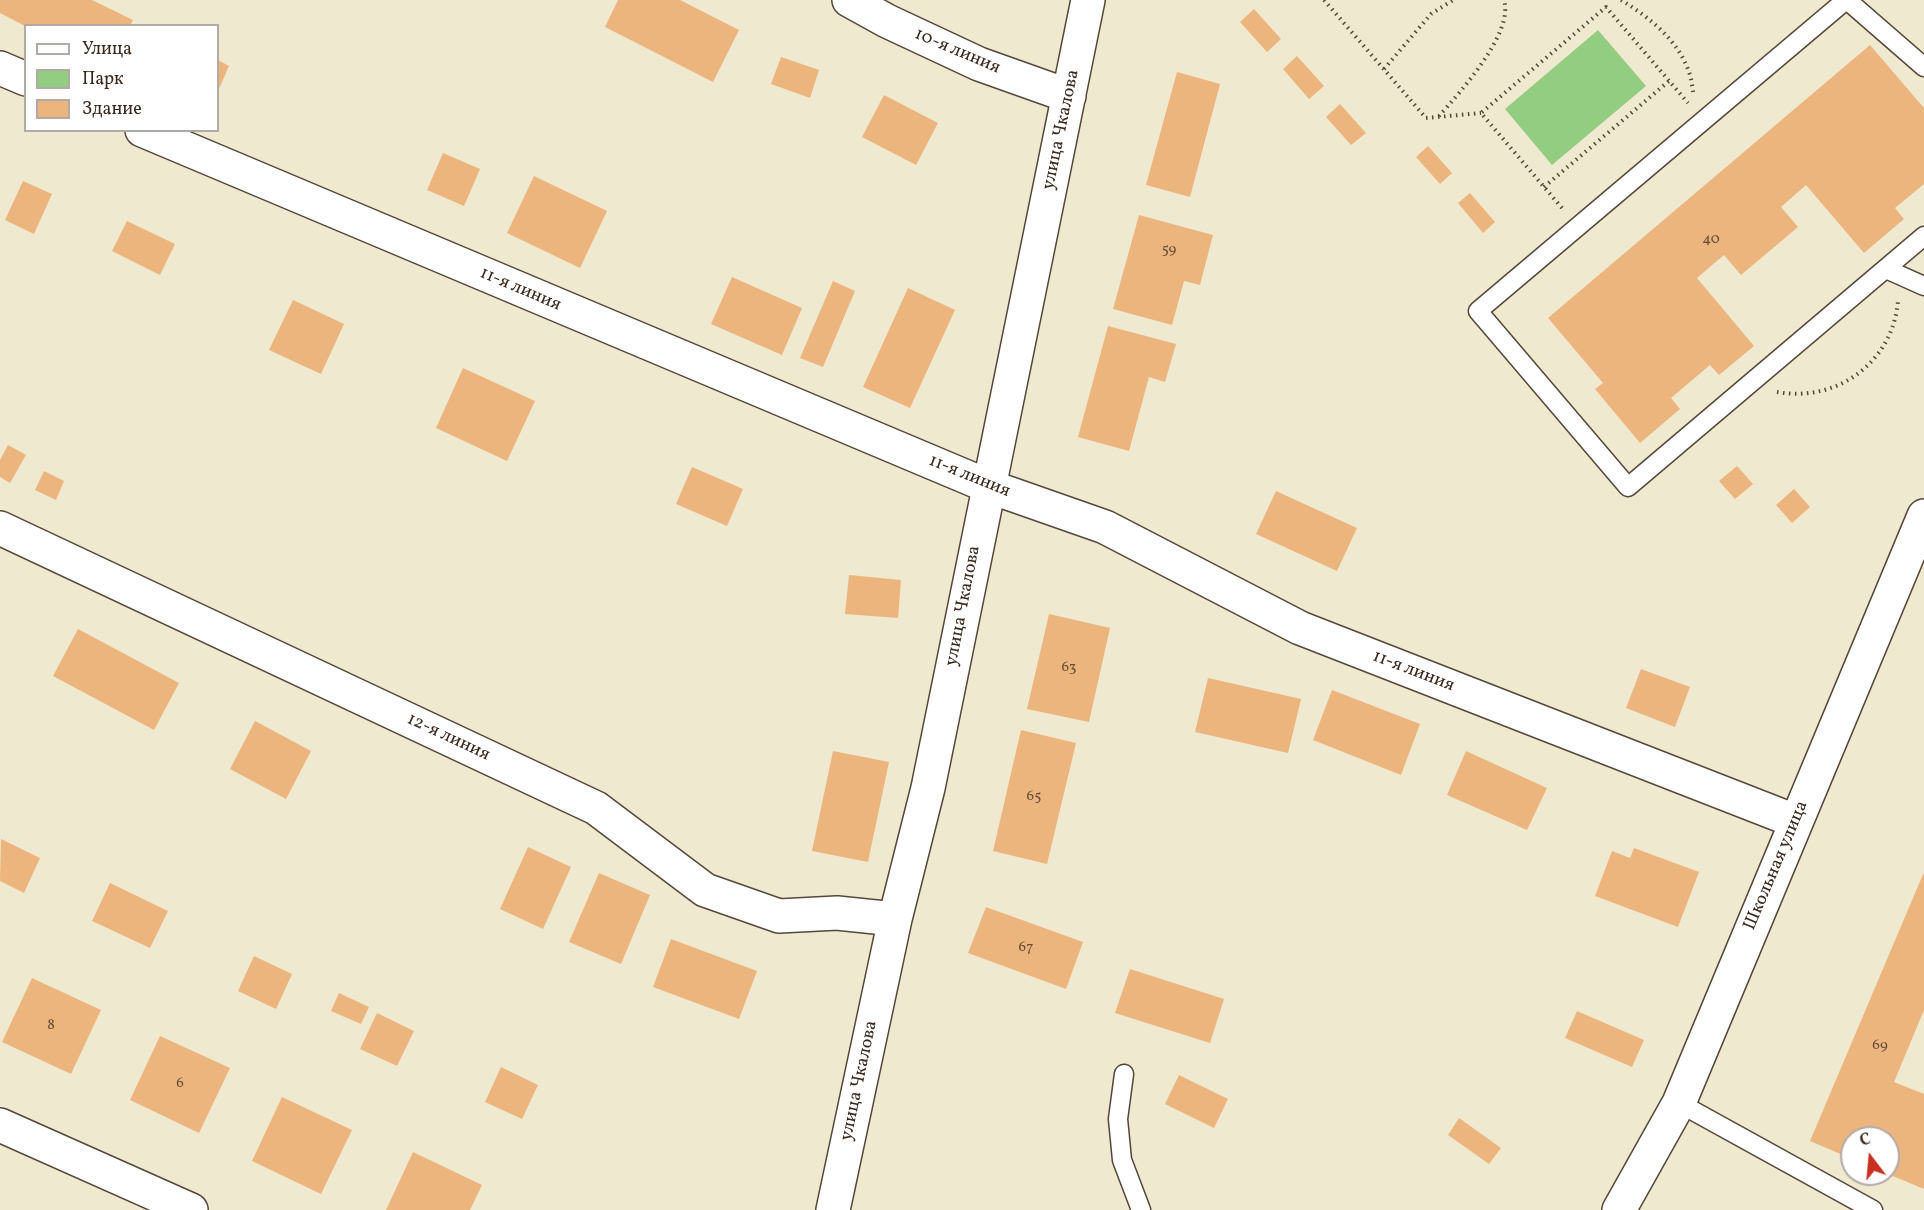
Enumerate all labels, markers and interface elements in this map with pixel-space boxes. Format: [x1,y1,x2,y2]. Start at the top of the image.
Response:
legend [24,24,219,132]
street label: 10-я линия [911,24,1003,80]
text: Улица [82,37,132,62]
text: Парк [82,67,124,92]
street label: улица Чкалова [1039,68,1085,192]
text: Здание [82,97,142,122]
house number: 40 [1702,231,1720,249]
house number: 59 [1162,241,1176,259]
street label: 11-я линия [476,263,564,317]
street label: 11-я линия [925,451,1013,503]
street label: улица Чкалова [942,544,986,668]
street label: 11-я линия [1369,647,1457,697]
house number: 63 [1061,659,1077,677]
street label: 12-я линия [403,709,493,767]
house number: 65 [1027,788,1041,806]
street label: Школьная улица [1740,798,1814,934]
house number: 67 [1019,939,1033,957]
house number: 8 [47,1017,55,1035]
street label: улица Чкалова [837,1019,883,1143]
house number: 69 [1872,1037,1888,1055]
house number: 6 [176,1075,184,1093]
north arrow [1840,1126,1900,1186]
text: С [1858,1129,1874,1153]

